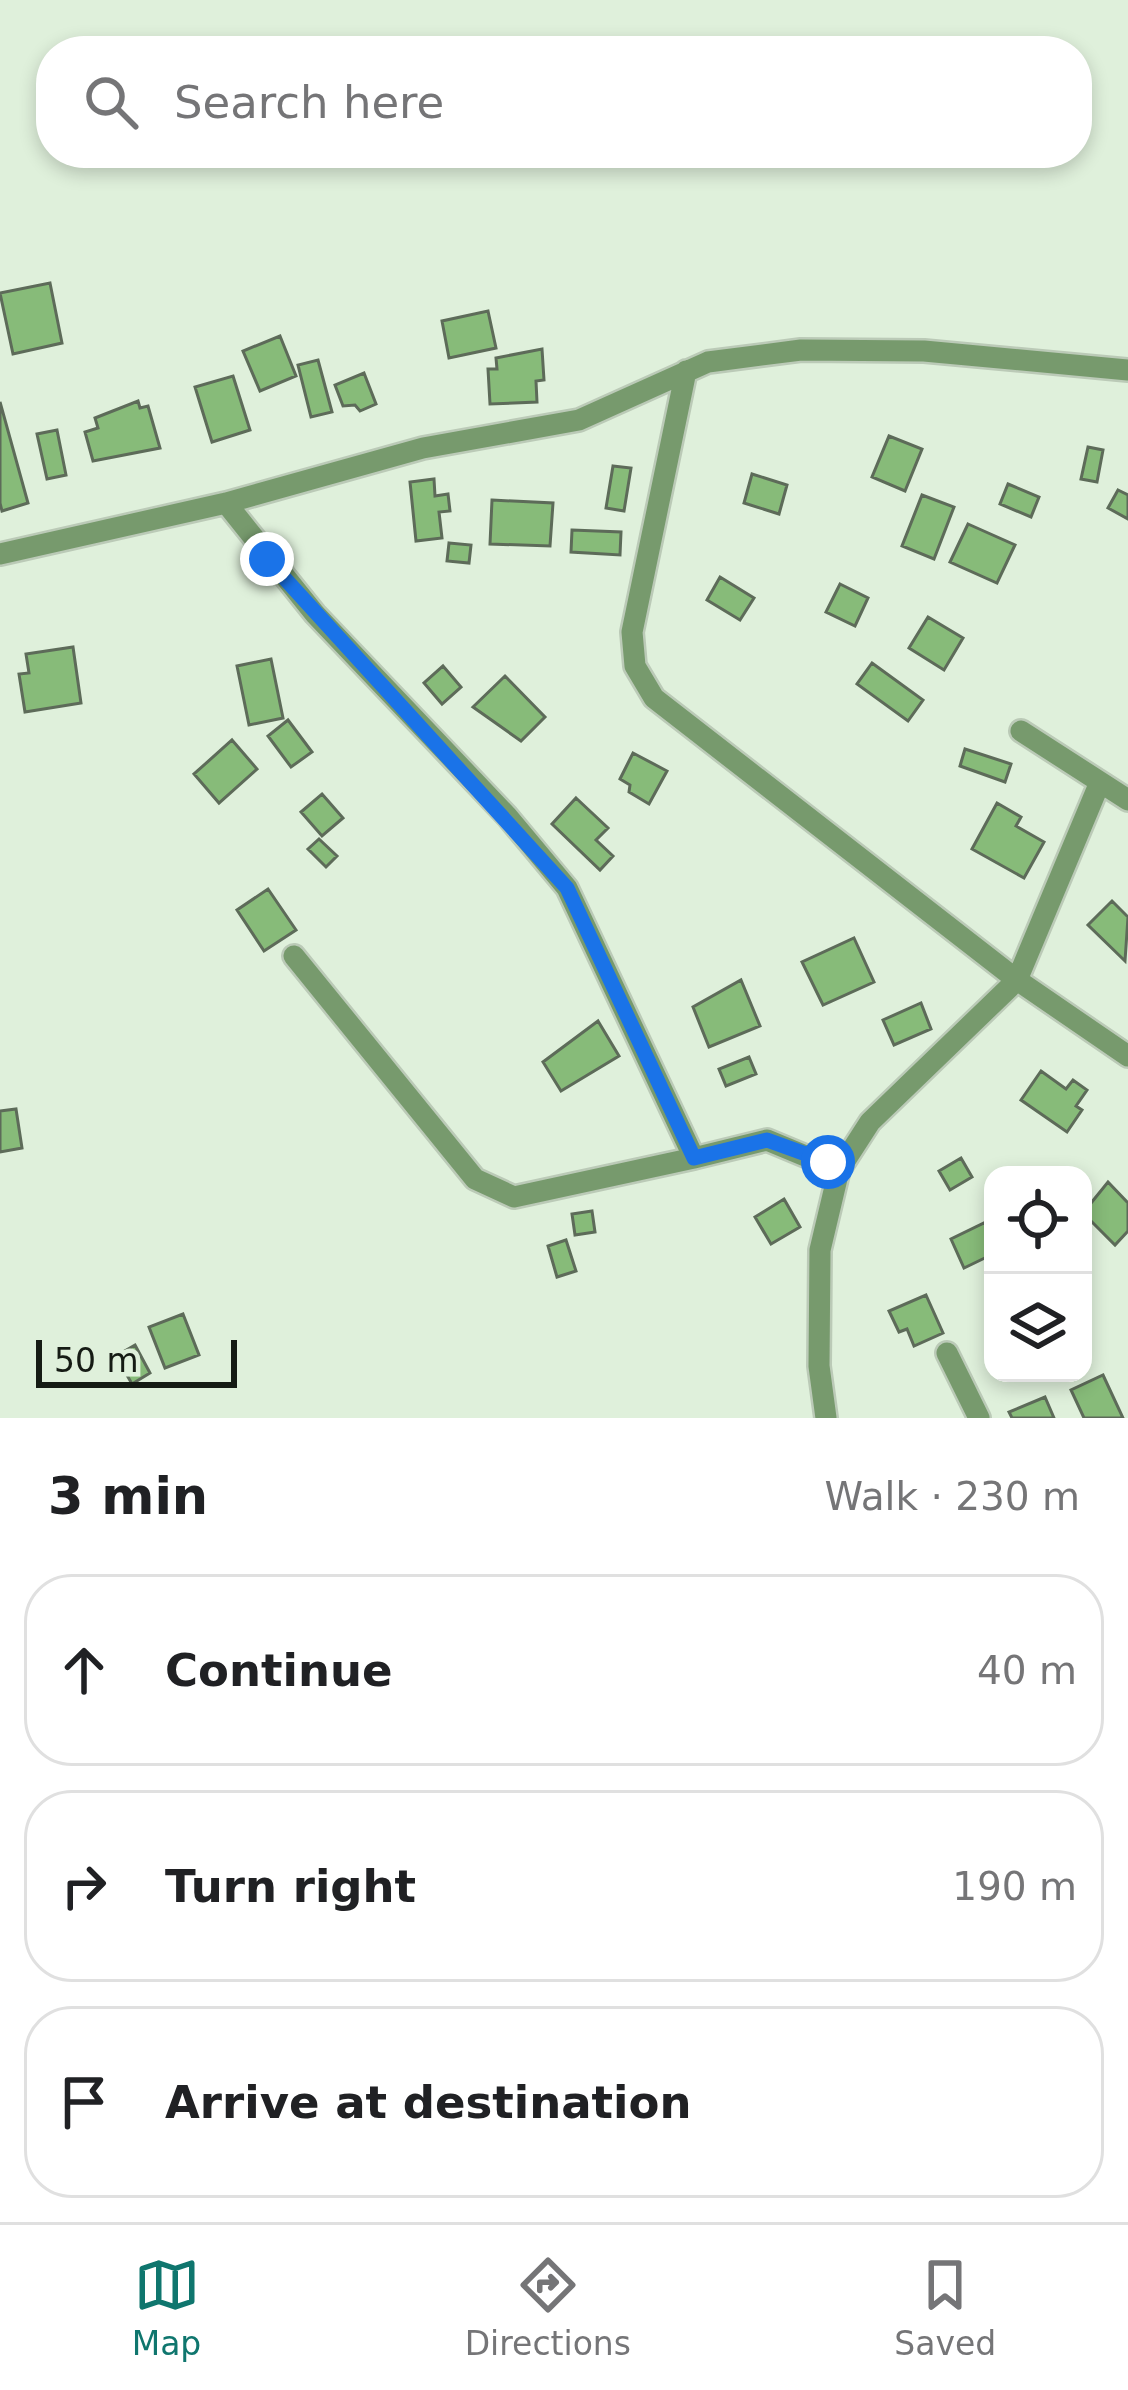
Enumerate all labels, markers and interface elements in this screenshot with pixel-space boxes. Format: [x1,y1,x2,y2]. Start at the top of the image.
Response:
search box [36,36,1092,168]
icon: search [78,69,144,135]
text: Search here [174,76,444,129]
route end [240,532,294,586]
route start [801,1135,855,1189]
map controls [984,1166,1092,1382]
button: locate [984,1166,1092,1274]
button: layers [984,1274,1092,1382]
scale bar [36,1334,237,1387]
text: 50 m [54,1341,139,1380]
text: 3 min [48,1467,208,1526]
text: Walk · 230 m [825,1474,1080,1519]
icon: ahead [51,1637,117,1703]
text: Continue [165,1644,393,1697]
text: 40 m [977,1648,1077,1693]
icon: right [51,1853,117,1919]
text: Turn right [165,1860,416,1913]
text: 190 m [952,1864,1077,1909]
icon: arrive [51,2069,117,2135]
text: Arrive at destination [165,2076,691,2129]
tab: Map [132,2252,201,2363]
tab: Directions [465,2252,631,2363]
tab: Saved [894,2252,996,2363]

